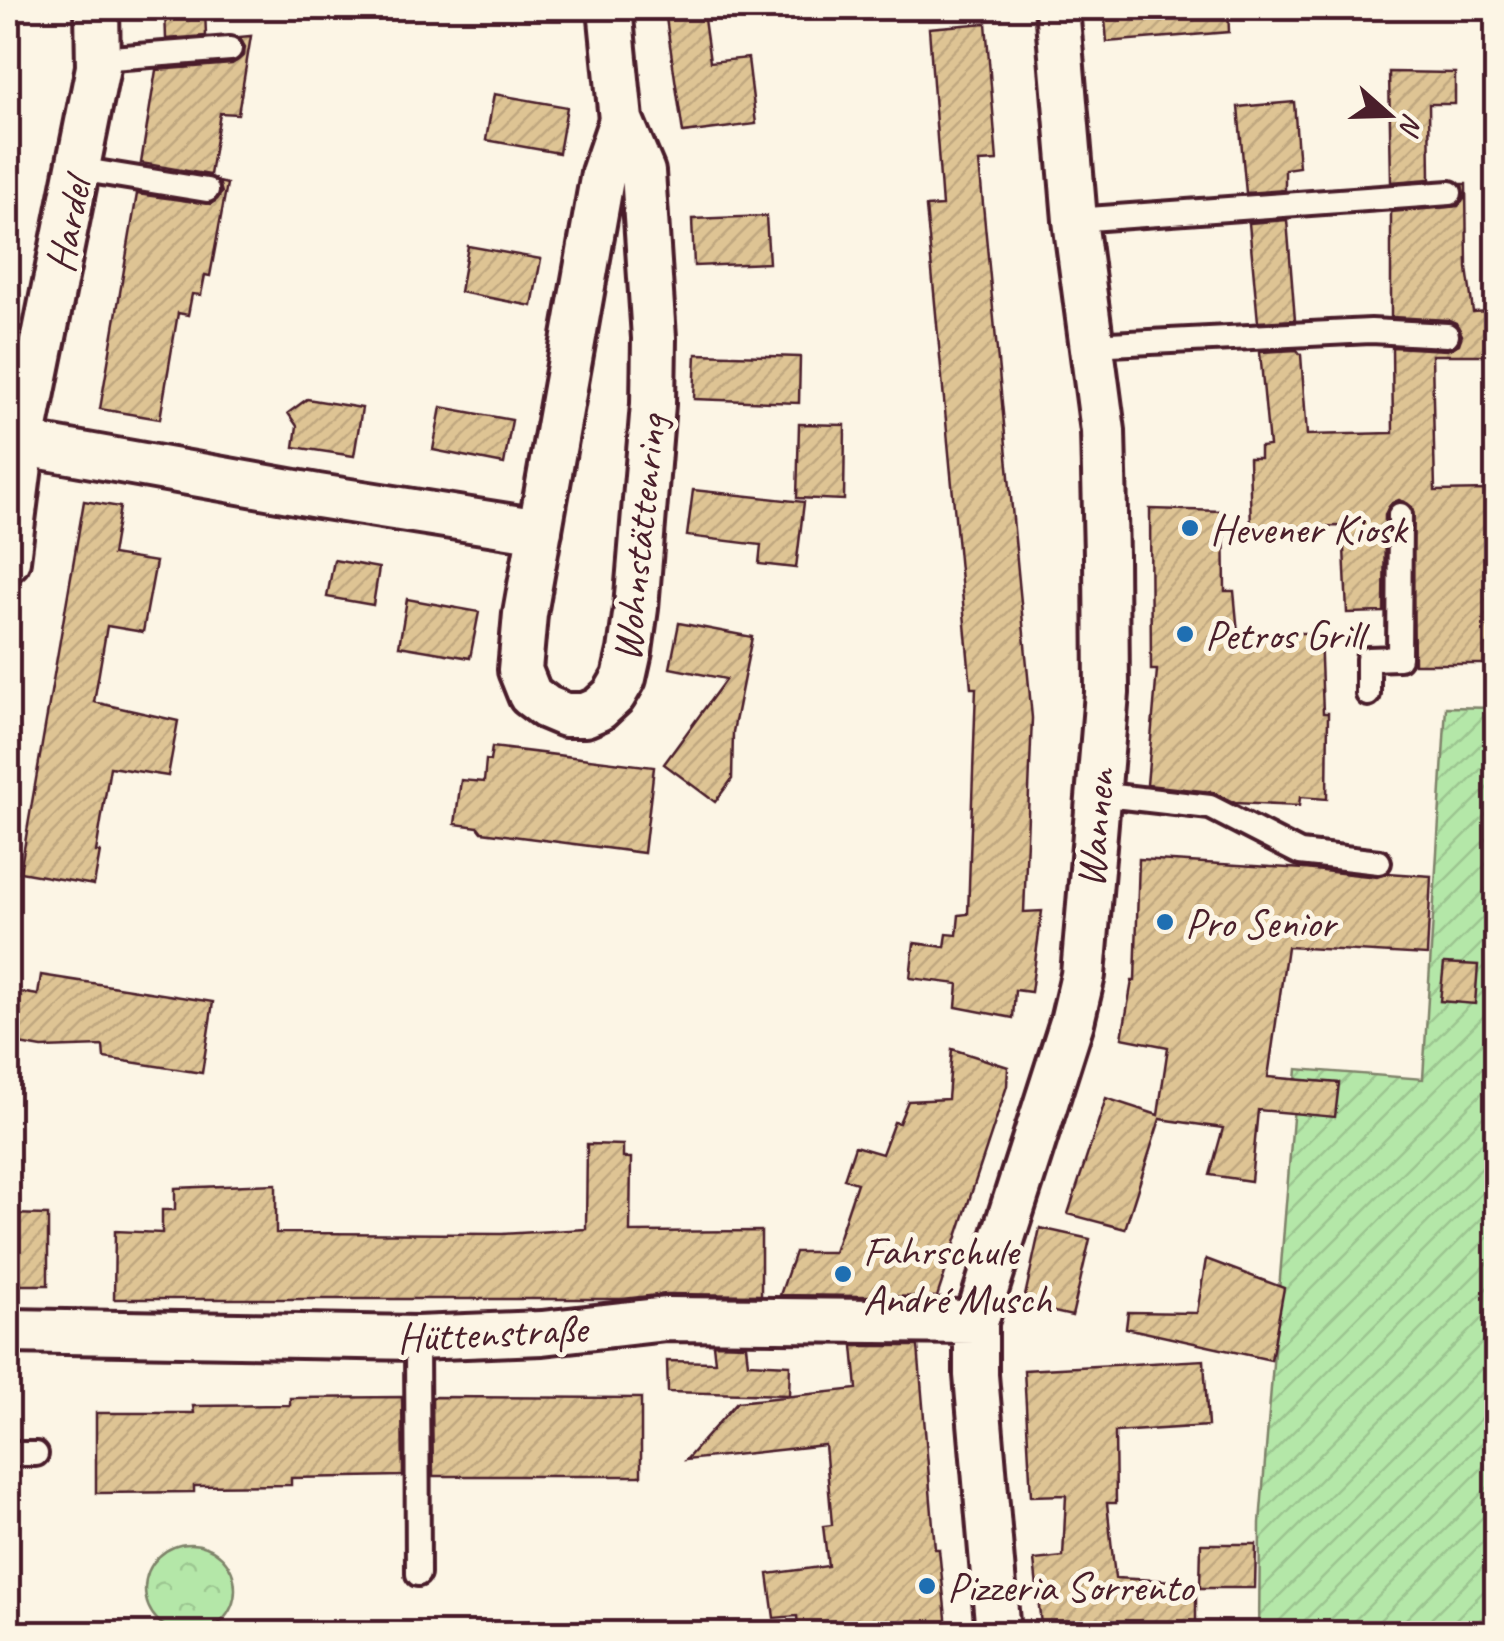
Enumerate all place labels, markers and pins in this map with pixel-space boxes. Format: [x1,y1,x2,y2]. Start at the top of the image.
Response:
place label: Hevener Kiosk [1210,503,1409,556]
marker: Hevener Kiosk [1179,517,1201,539]
place label: Petros Grill [1205,609,1370,662]
marker: Petros Grill [1174,623,1196,645]
place label: Pro Senior [1185,897,1338,950]
marker: Pro Senior [1154,911,1176,933]
place label: Fahrschule André Musch [863,1225,1052,1326]
marker: Fahrschule André Musch [832,1263,854,1285]
place label: Pizzeria Sorrento [947,1561,1195,1614]
marker: Pizzeria Sorrento [916,1575,938,1597]

